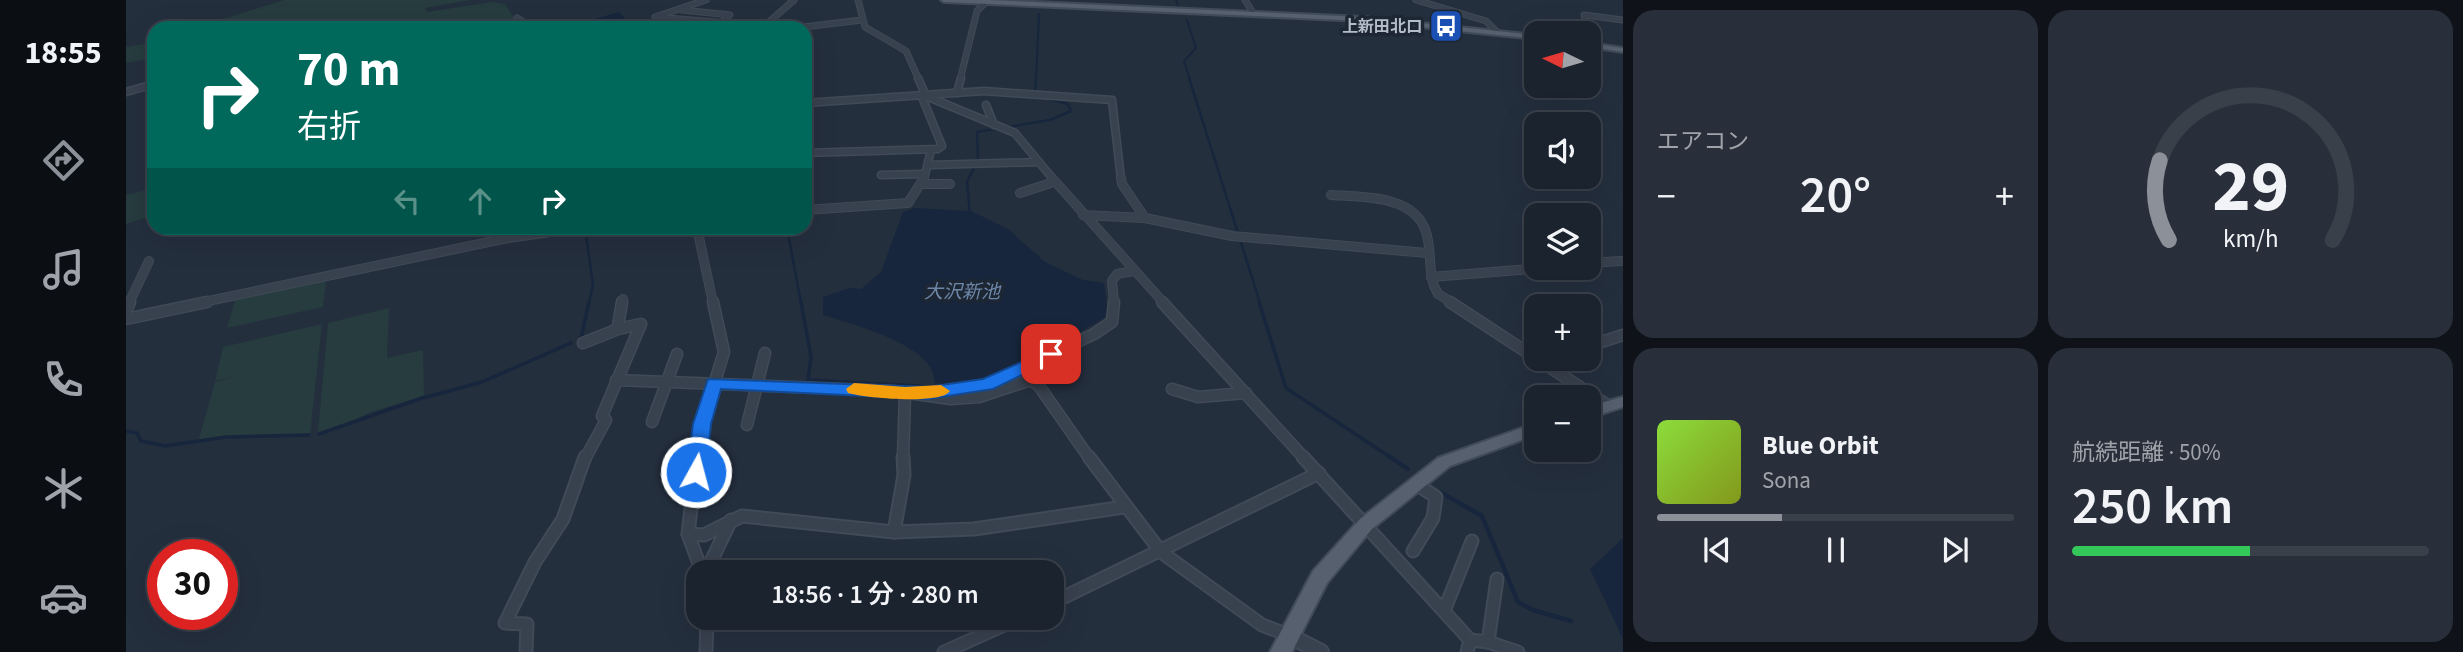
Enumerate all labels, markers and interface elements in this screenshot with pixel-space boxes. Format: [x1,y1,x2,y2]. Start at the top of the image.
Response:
bus stop icon: 上新田北口 [1427,7,1465,45]
place label: 上新田北口 [1342,16,1422,38]
north arrow [1524,21,1601,98]
map controls [1524,21,1601,462]
text: 18:55 [24,30,102,76]
text: 70 m [297,35,401,105]
icon: right [182,49,273,140]
text: 右折 [297,104,361,150]
button: sound [1524,112,1601,189]
text: エアコン [1657,125,1749,158]
text: 29 [2212,135,2289,239]
icon: directions [39,136,88,185]
text: 20° [1800,159,1871,233]
text: − [1657,170,1676,224]
text: + [1995,170,2014,224]
icon: left [388,182,426,220]
icon: ahead [461,182,499,220]
icon: right [534,182,572,220]
button: layers [1524,203,1601,280]
text: km/h [2223,221,2278,257]
icon: music [39,245,88,294]
water label: 大沢新池 [924,279,1002,306]
button: + [1524,294,1601,371]
pin [1021,324,1081,384]
icon: arrive [1032,335,1070,373]
icon: phone [39,355,88,404]
button: − [1524,385,1601,462]
text: Blue Orbit [1762,427,1879,464]
position arrow [659,435,733,509]
text: 航続距離 · 50% [2072,436,2221,469]
icon: climate [39,464,88,513]
text: Sona [1762,464,1811,497]
text: 250 km [2072,470,2233,544]
icon: previous [1698,531,1736,569]
icon: pause [1817,531,1855,569]
icon: next [1936,531,1974,569]
speed limit sign: 30 [147,539,238,630]
icon: car [39,573,88,622]
text: 18:56 · 1 分 · 280 m [771,576,979,613]

